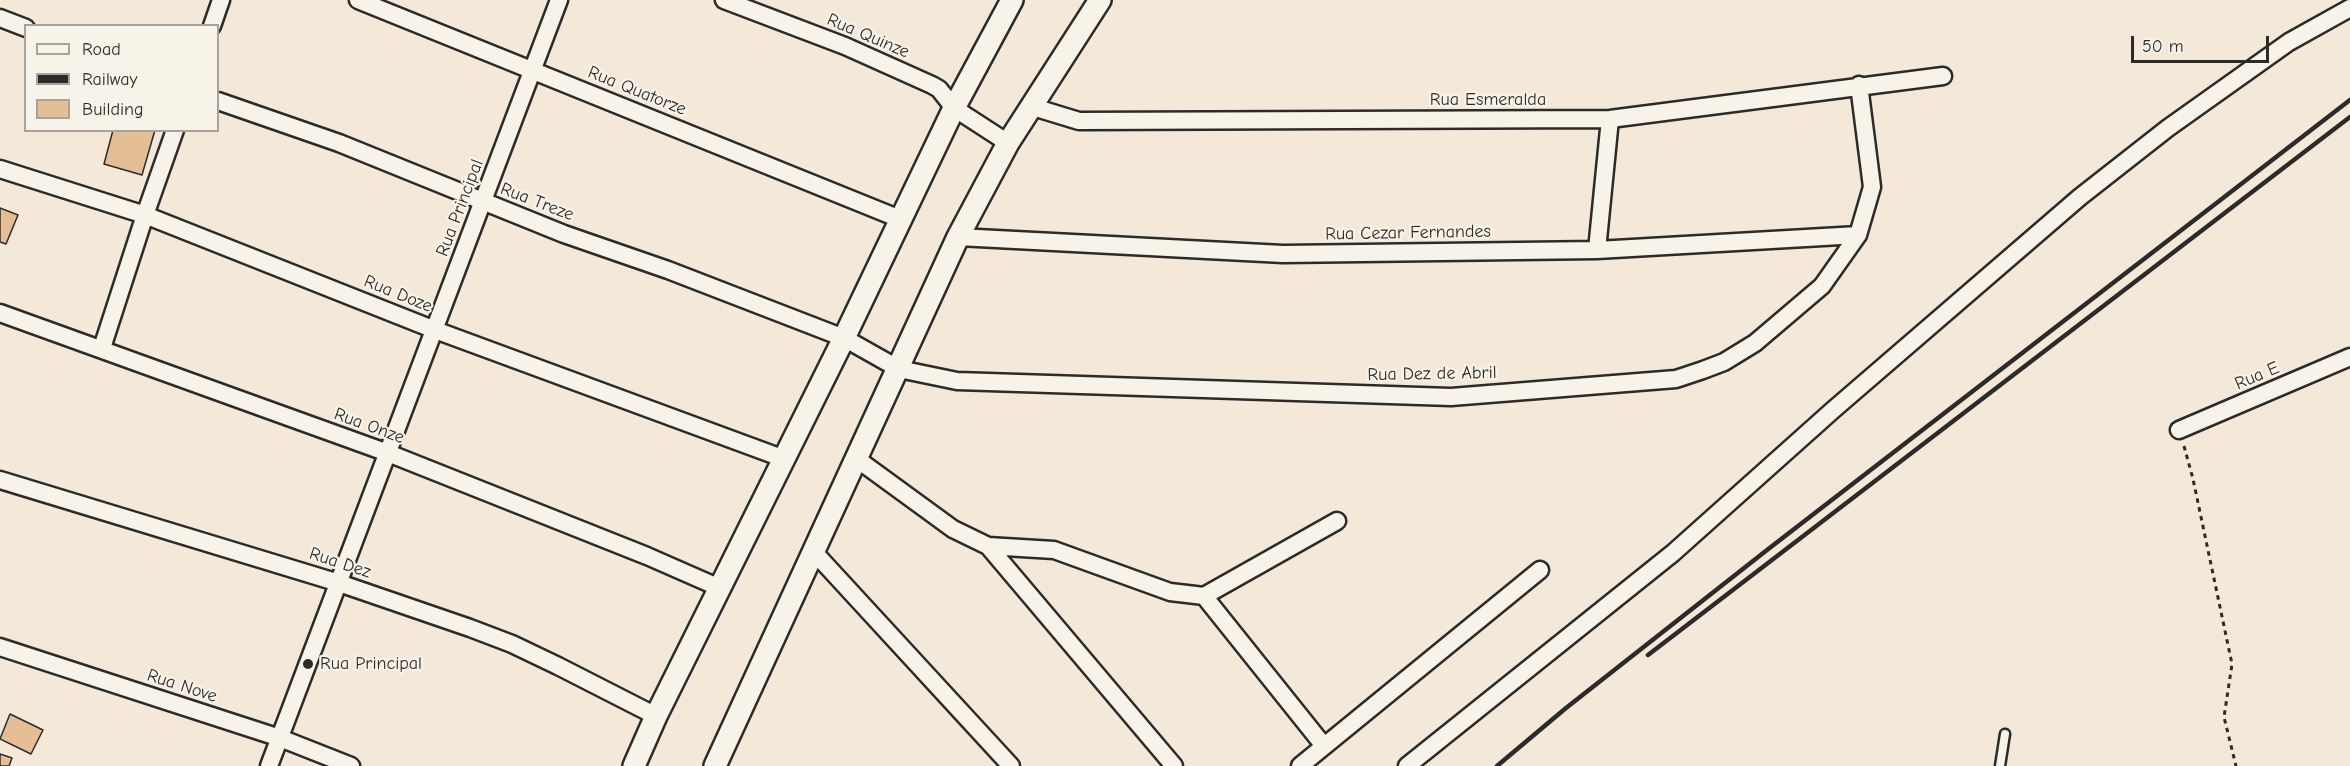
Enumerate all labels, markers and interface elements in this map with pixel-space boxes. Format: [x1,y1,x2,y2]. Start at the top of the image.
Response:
street label: Rua Quinze [823,9,913,63]
legend [24,24,219,132]
scale bar [2134,24,2272,62]
text: 50 m [2142,36,2184,57]
text: Road [82,39,121,60]
street label: Rua Quatorze [585,61,689,121]
text: Railway [82,69,138,90]
street label: Rua Esmeralda [1430,89,1546,111]
text: Building [82,99,144,120]
street label: Rua Principal [432,156,488,260]
street label: Rua Treze [497,178,577,226]
street label: Rua Cezar Fernandes [1325,221,1491,245]
street label: Rua Doze [361,271,435,317]
street label: Rua E [2232,357,2282,395]
street label: Rua Dez de Abril [1367,362,1497,386]
street label: Rua Onze [331,403,407,449]
street label: Rua Dez [307,543,373,583]
place label: Rua Principal [320,653,422,675]
marker: Rua Principal [301,657,315,671]
street label: Rua Nove [144,665,220,707]

